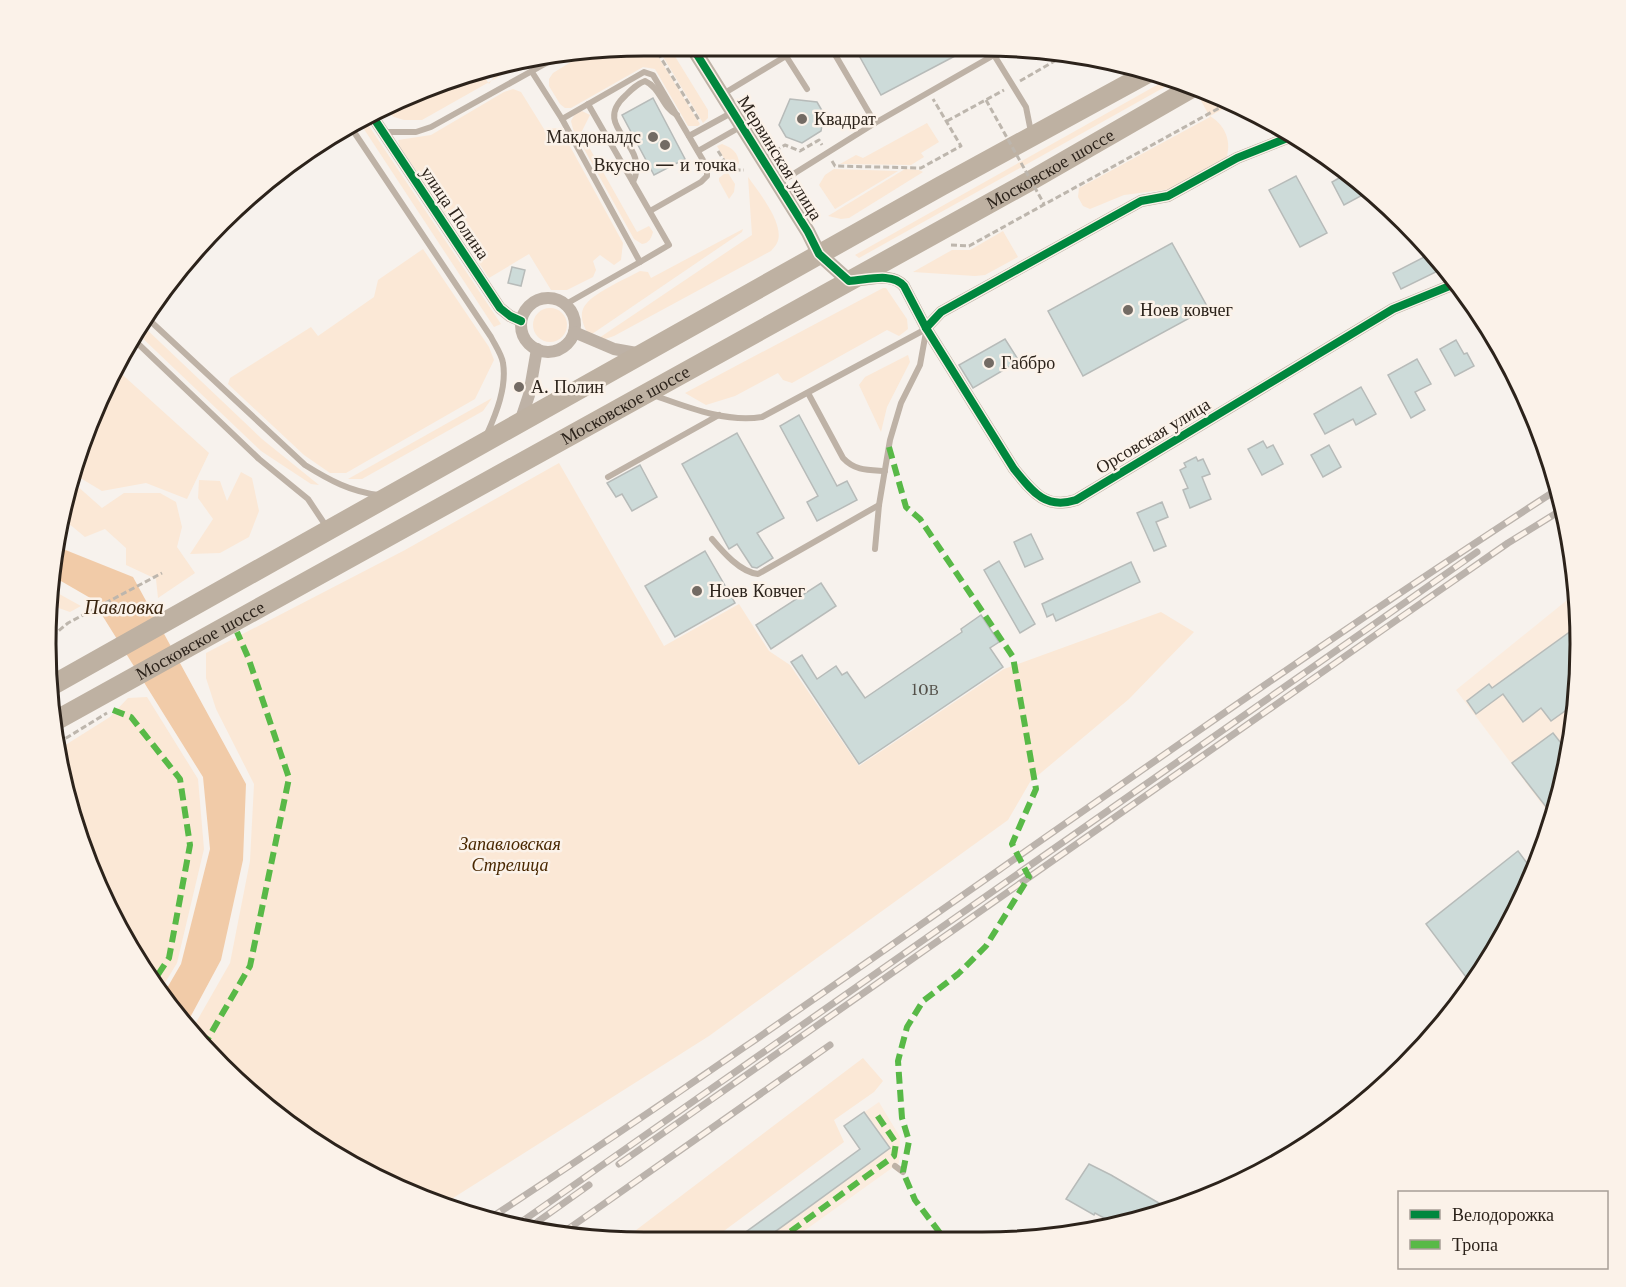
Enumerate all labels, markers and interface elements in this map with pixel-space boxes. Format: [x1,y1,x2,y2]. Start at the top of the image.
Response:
street label: Мервинская улица [733,92,827,224]
place label: Квадрат [814,108,876,130]
marker: Квадрат [795,112,809,126]
street label: Московское шоссе [982,124,1118,214]
place label: Макдоналдс [546,126,641,148]
marker: Макдоналдс [646,130,660,144]
marker: Вкусно — и точка [658,138,672,152]
place label: Вкусно — и точка [594,154,736,176]
street label: улица Полина [416,162,494,264]
place label: Ноев ковчег [1140,299,1233,321]
marker: Ноев ковчег [1121,303,1135,317]
place label: Габбро [1001,352,1055,374]
marker: Габбро [982,356,996,370]
street label: Московское шоссе [557,361,694,450]
place label: А. Полин [531,376,604,398]
marker: А. Полин [512,380,526,394]
street label: Орсовская улица [1092,393,1214,479]
place label: Ноев Ковчег [709,580,805,602]
marker: Ноев Ковчег [690,584,704,598]
water label: Павловка [83,595,164,619]
street label: Московское шоссе [132,596,269,685]
house number: 10В [911,680,939,699]
park label: Запавловская Стрелица [459,833,561,876]
legend [1398,1191,1608,1269]
text: Велодорожка [1452,1204,1554,1226]
text: Тропа [1452,1234,1498,1256]

